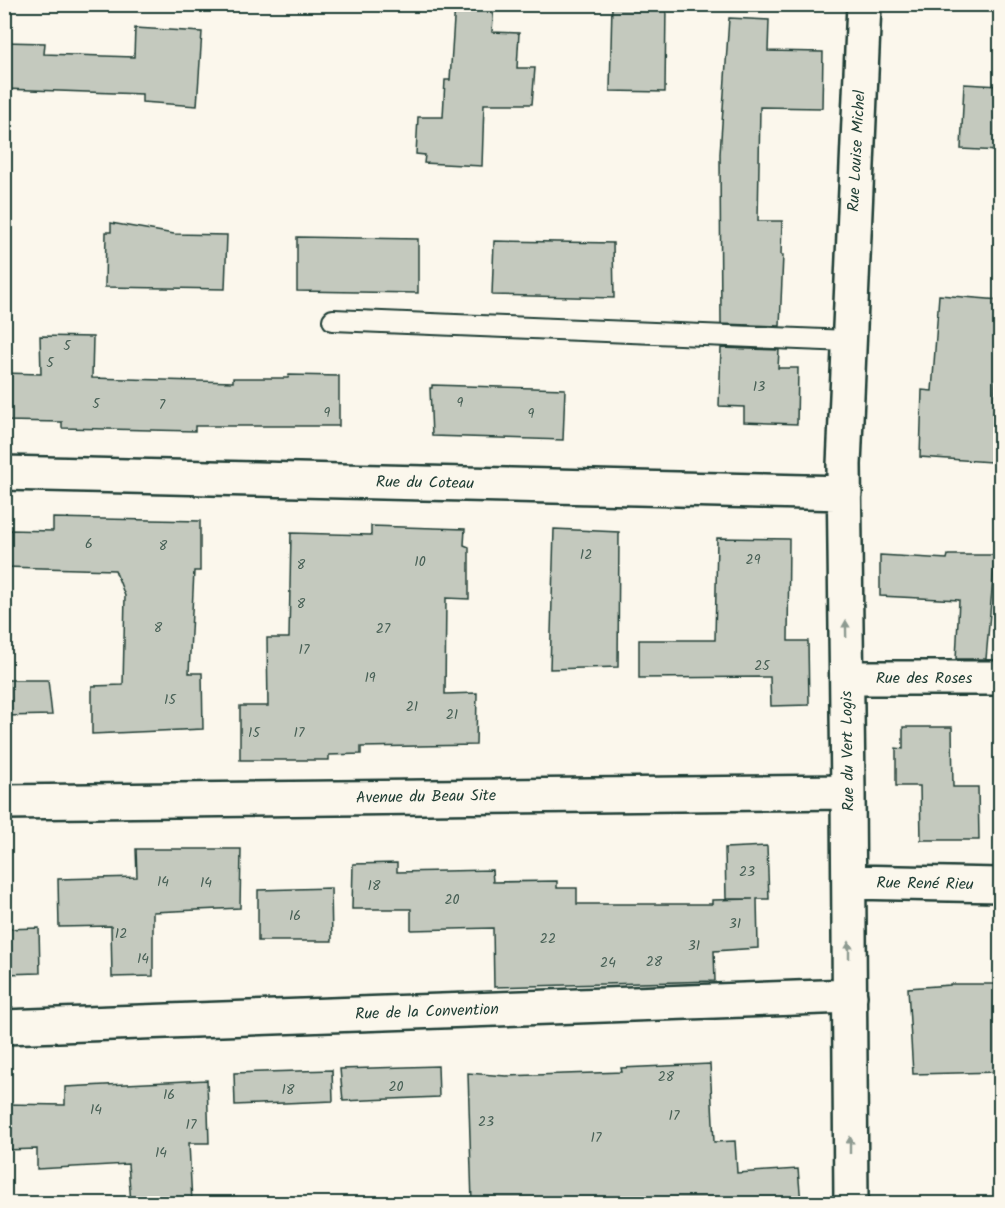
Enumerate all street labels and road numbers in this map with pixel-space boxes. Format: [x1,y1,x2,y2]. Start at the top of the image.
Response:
street label: Rue Louise Michel [841,89,873,212]
street label: Rue du Coteau [376,470,475,496]
street label: Rue des Roses [876,666,972,691]
street label: Rue du Vert Logis [834,690,862,811]
street label: Avenue du Beau Site [356,783,496,811]
street label: Rue René Rieu [876,871,974,897]
street label: Rue de la Convention [355,997,499,1027]

